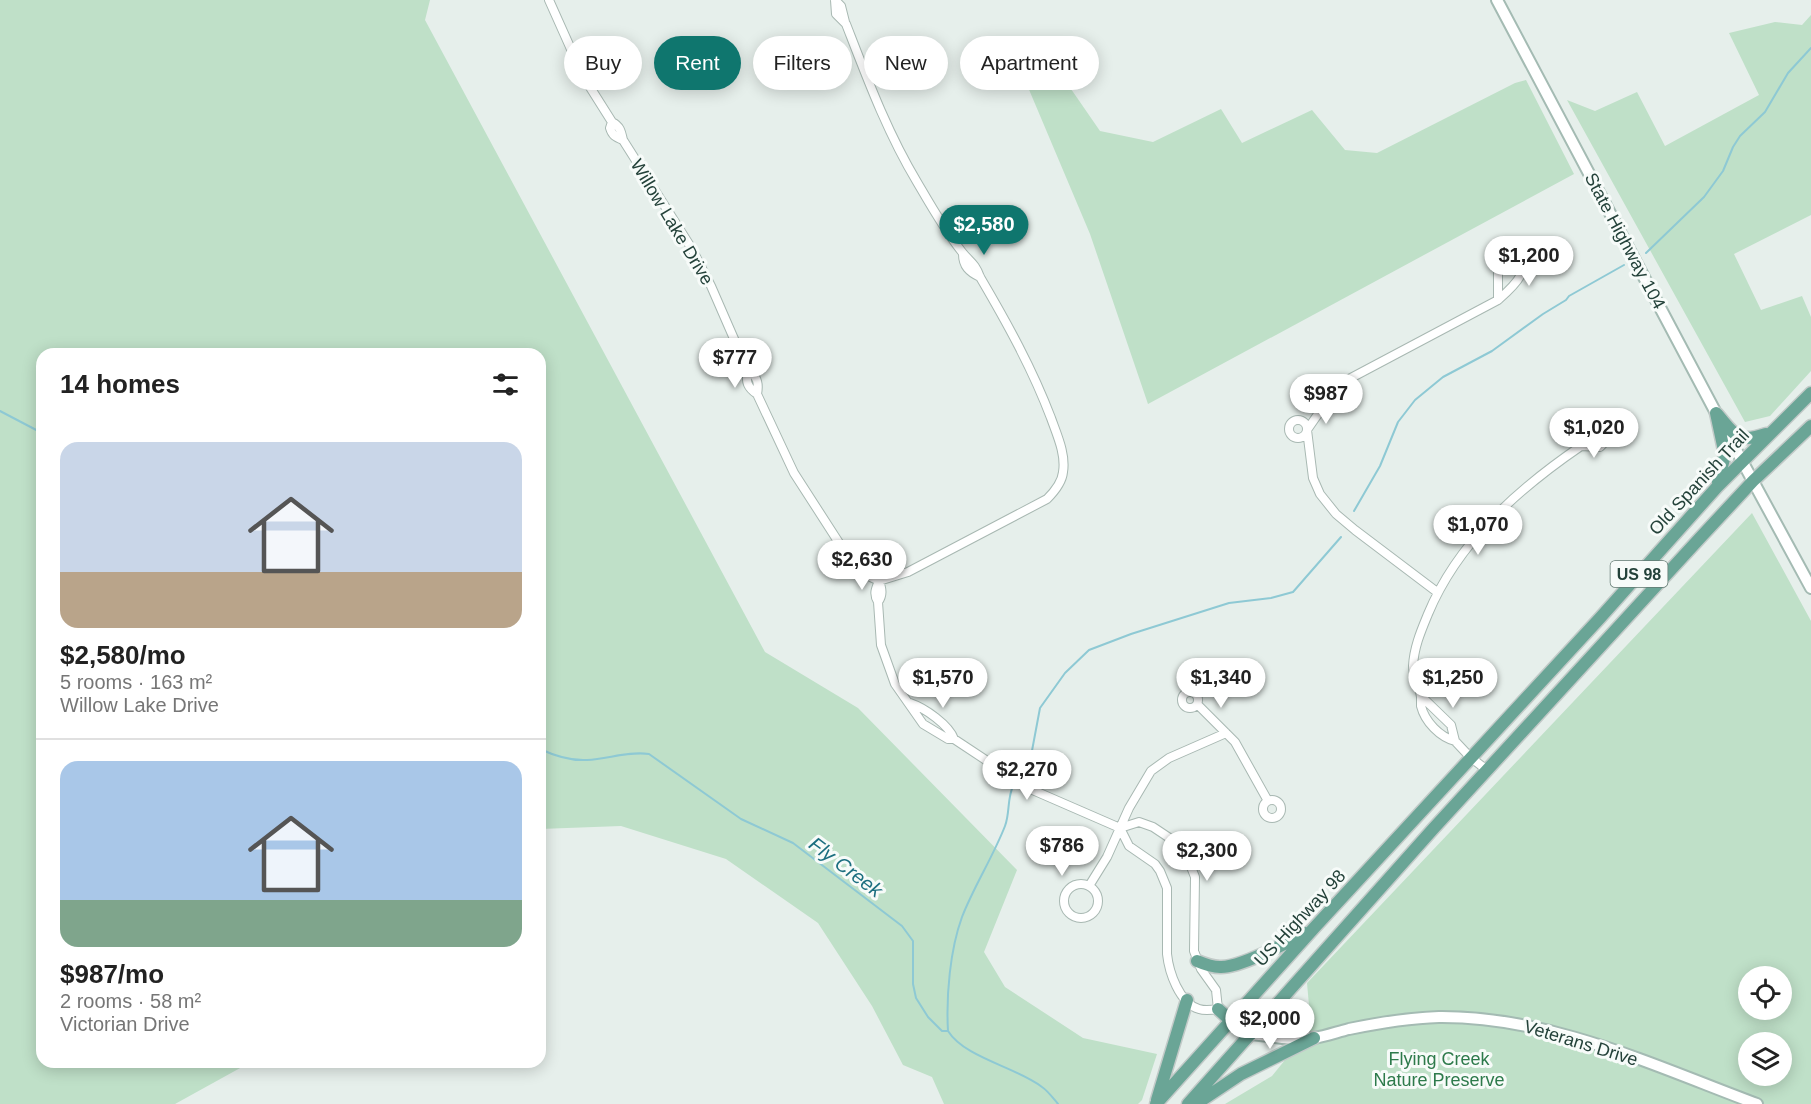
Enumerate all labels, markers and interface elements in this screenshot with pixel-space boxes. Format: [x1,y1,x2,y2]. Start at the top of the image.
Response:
chip: Buy [564,36,642,90]
chip: Rent [654,36,741,90]
chip: Filters [753,36,852,90]
chip: New [864,36,948,90]
chip: Apartment [960,36,1099,90]
street label: Willow Lake Drive [627,156,717,288]
street label: State Highway 104 [1581,170,1669,312]
pin: $2,580 [935,205,1033,256]
text: $2,580 [953,213,1015,235]
pin: $1,200 [1480,236,1578,287]
text: $1,200 [1498,244,1560,266]
pin: $777 [699,338,771,389]
text: $777 [713,346,757,368]
icon: filters [489,368,522,401]
text: 14 homes [60,369,180,399]
pin: $987 [1290,374,1362,425]
text: $987 [1304,382,1348,404]
pin: $1,020 [1545,408,1643,459]
text: $1,020 [1563,416,1625,438]
street label: Old Spanish Trail [1645,425,1753,539]
icon: home [237,481,345,589]
pin: $1,070 [1429,505,1527,556]
text: $1,070 [1447,513,1509,535]
pin: $2,630 [813,540,911,591]
text: $2,630 [831,548,893,570]
road number: US 98 [1610,561,1668,587]
text: $2,580/mo [60,640,186,670]
pin: $1,570 [894,658,992,709]
pin: $1,340 [1172,658,1270,709]
pin: $1,250 [1404,658,1502,709]
text: $1,570 [912,666,974,688]
text: $1,340 [1190,666,1252,688]
text: $1,250 [1422,666,1484,688]
text: 5 rooms · 163 m² [60,671,212,693]
text: Willow Lake Drive [60,694,219,716]
pin: $2,270 [978,750,1076,801]
text: $2,270 [996,758,1058,780]
icon: home [237,800,345,908]
pin: $786 [1026,826,1098,877]
pin: $2,300 [1158,831,1256,882]
water label: Fly Creek [805,832,888,902]
text: $786 [1040,834,1084,856]
text: $2,300 [1176,839,1238,861]
street label: US Highway 98 [1250,866,1350,970]
text: $987/mo [60,959,164,989]
map controls [1738,966,1792,1086]
button: locate [1738,966,1792,1020]
text: 2 rooms · 58 m² [60,990,201,1012]
pin: $2,000 [1221,999,1319,1050]
text: $2,000 [1239,1007,1301,1029]
text: Victorian Drive [60,1013,190,1035]
street label: Veterans Drive [1522,1016,1640,1070]
button: layers [1738,1032,1792,1086]
park label: Flying Creek Nature Preserve [1373,1049,1505,1090]

